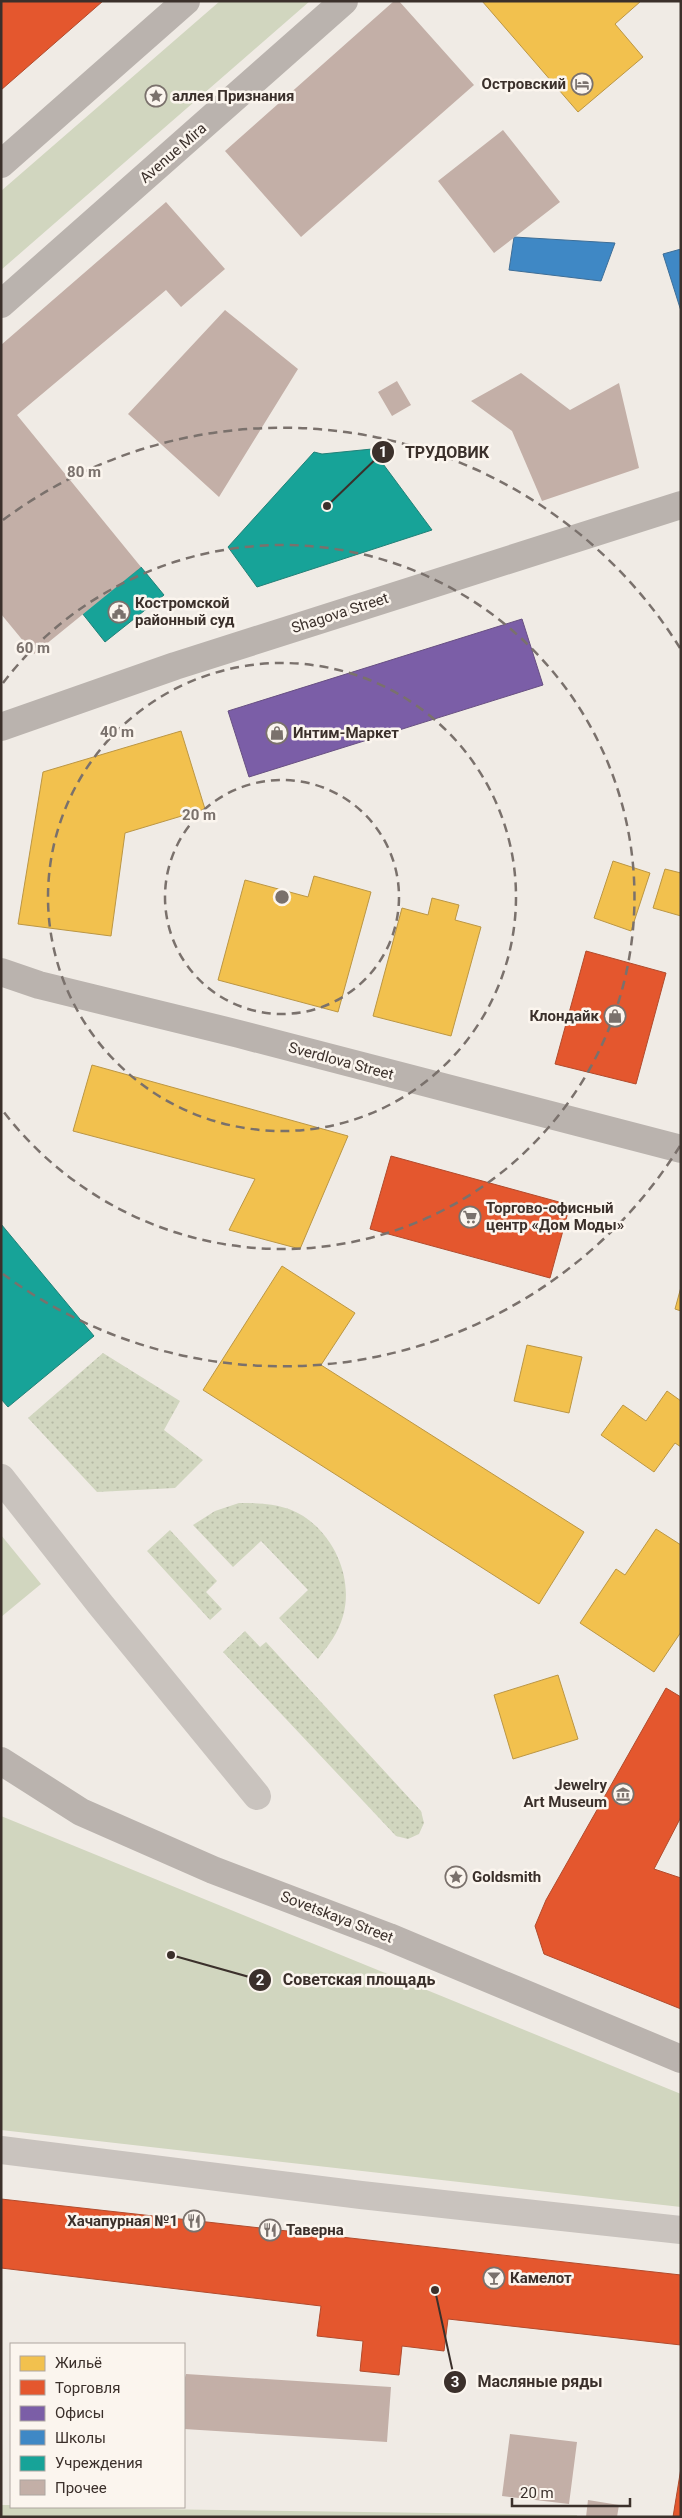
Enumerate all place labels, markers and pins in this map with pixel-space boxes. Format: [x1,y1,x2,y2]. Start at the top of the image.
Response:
hotel icon: Островский [570,72,594,96]
place label: Островский [482,75,566,93]
place icon: аллея Признания [144,84,168,108]
place label: аллея Признания [172,87,294,105]
callout: ТРУДОВИК [370,437,499,468]
place label: Костромской районный суд [135,594,235,629]
public building icon: Костромской районный суд [107,600,131,624]
shop icon: Интим-Маркет [265,721,289,745]
place label: Интим-Маркет [293,724,399,742]
centre of rings [273,888,291,906]
shop icon: Клондайк [603,1004,627,1028]
place label: Клондайк [529,1007,600,1025]
place label: Торгово-офисный центр «Дом Моды» [486,1199,624,1234]
supermarket icon: Торгово-офисный центр «Дом Моды» [458,1205,482,1229]
place label: Jewelry Art Museum [524,1776,607,1811]
museum icon: Jewelry Art Museum [611,1782,635,1806]
place icon: Goldsmith [444,1865,468,1889]
place label: Goldsmith [472,1868,541,1886]
callout: Советская площадь [248,1964,446,1995]
restaurant icon: Хачапурная №1 [182,2209,206,2233]
place label: Хачапурная №1 [67,2212,178,2230]
restaurant icon: Таверна [258,2218,282,2242]
place label: Таверна [286,2221,344,2239]
bar icon: Камелот [482,2266,506,2290]
place label: Камелот [510,2269,572,2287]
callout: Масляные ряды [443,2366,613,2397]

